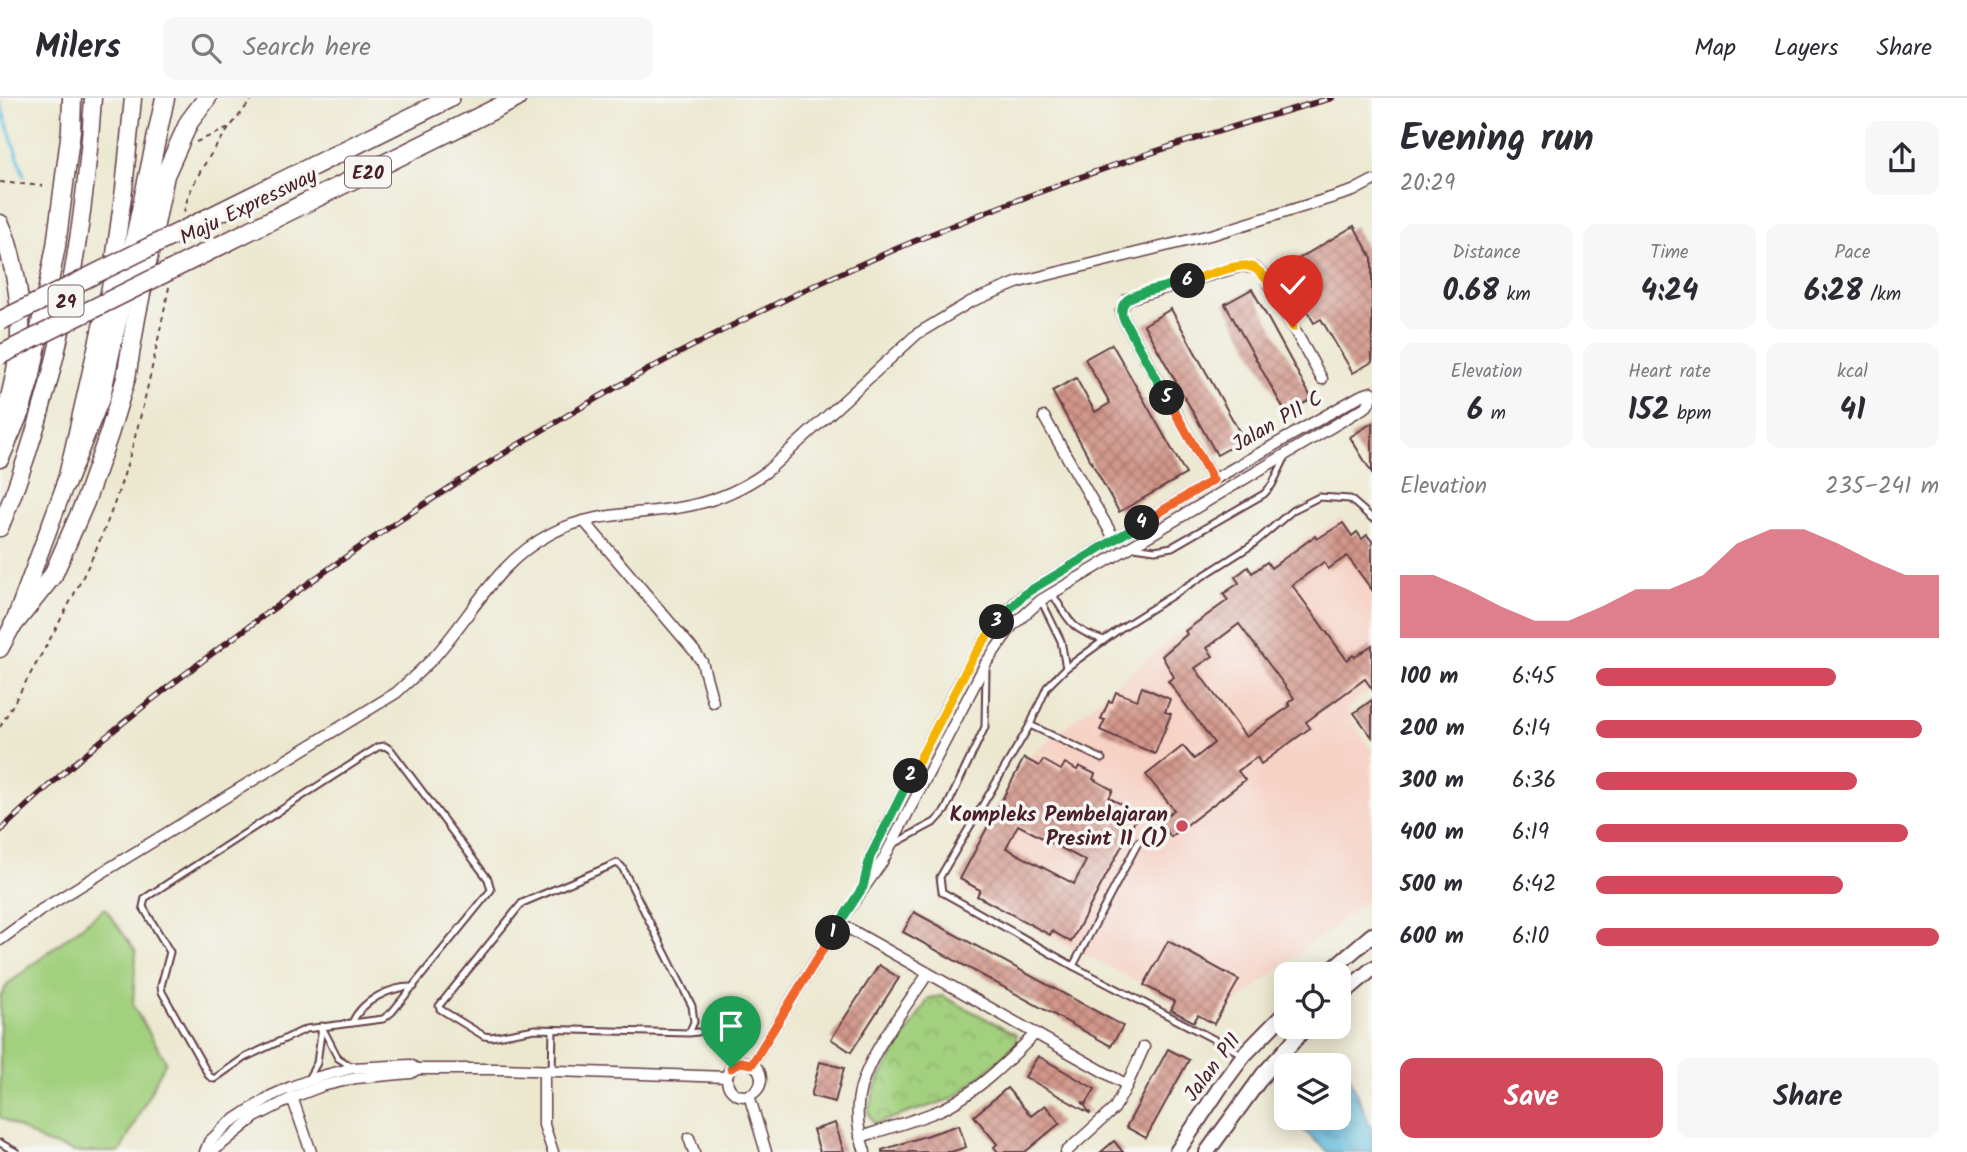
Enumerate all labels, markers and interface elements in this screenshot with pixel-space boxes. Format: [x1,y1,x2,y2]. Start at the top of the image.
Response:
search box [163,17,653,80]
text: Milers [35,22,121,75]
text: Search here [243,27,371,69]
icon: search [187,29,225,67]
text: Map [1694,29,1736,68]
text: Layers [1774,29,1838,68]
text: Share [1876,29,1932,68]
text: Evening run [1400,110,1594,170]
button: share [1865,121,1939,195]
road number: E20 [345,156,391,188]
street label: Maju Expressway [174,160,323,255]
text: 20:29 [1400,166,1455,202]
text: Distance [1452,238,1521,268]
text: Time [1650,238,1689,268]
text: Pace [1834,238,1871,268]
pin [1263,255,1323,327]
pin: 6 [1170,264,1206,298]
text: 6 [1182,265,1193,295]
icon: check [1274,266,1312,304]
text: 0.68 [1442,268,1499,316]
text: 4:24 [1641,268,1698,316]
text: 6:28 [1804,268,1863,316]
text: km [1499,280,1531,310]
text: /km [1863,280,1901,310]
road number: 29 [48,286,84,316]
text: Elevation [1451,357,1522,387]
text: Heart rate [1628,357,1711,387]
text: kcal [1837,357,1868,387]
pin: 5 [1150,380,1184,416]
text: 5 [1162,382,1171,412]
street label: Jalan P11 C [1226,383,1329,462]
text: 6 [1467,387,1483,435]
text: 152 [1628,387,1669,435]
text: 41 [1840,387,1865,435]
text: m [1483,399,1506,429]
text: bpm [1669,399,1711,429]
text: Elevation [1400,469,1487,505]
text: 235–241 m [1825,469,1939,505]
pin: 4 [1124,506,1160,540]
text: 4 [1136,507,1147,537]
pin: 3 [979,604,1014,640]
text: 3 [991,606,1002,636]
text: 100 m [1400,659,1458,695]
text: 6:45 [1512,659,1555,695]
text: 200 m [1400,711,1465,747]
text: 6:14 [1512,711,1550,747]
pin: 2 [894,758,928,794]
text: 2 [905,760,916,790]
text: 300 m [1400,763,1464,799]
text: 6:36 [1512,763,1556,799]
place label: Kompleks Pembelajaran Presint 11 (1) [950,799,1168,856]
text: 400 m [1400,815,1464,851]
text: 6:19 [1512,815,1549,851]
marker: Kompleks Pembelajaran Presint 11 (1) [1174,818,1190,834]
text: 500 m [1400,867,1463,903]
text: 6:42 [1512,867,1556,903]
pin: 1 [816,916,850,950]
text: 1 [830,917,835,947]
text: 600 m [1400,919,1464,955]
text: 6:10 [1512,919,1549,955]
map controls [1274,962,1351,1130]
button: locate [1274,962,1351,1039]
pin [701,996,761,1068]
icon: arrive [712,1007,750,1045]
street label: Jalan P11 [1176,1026,1250,1109]
button: layers [1274,1053,1351,1130]
button: Save [1400,1058,1663,1138]
button: Share [1677,1058,1939,1138]

